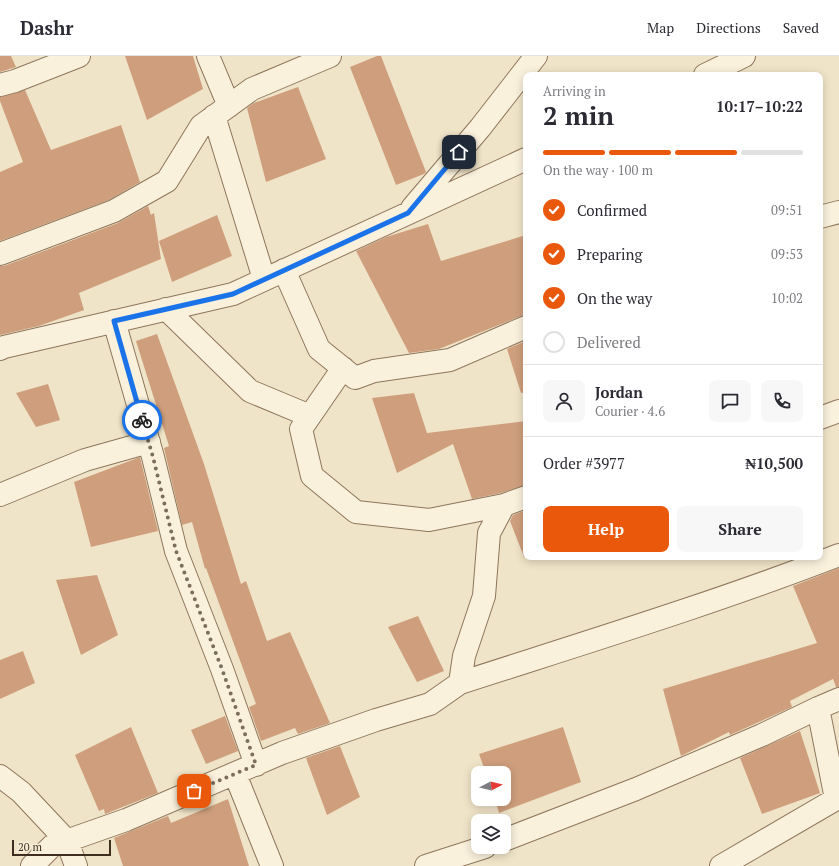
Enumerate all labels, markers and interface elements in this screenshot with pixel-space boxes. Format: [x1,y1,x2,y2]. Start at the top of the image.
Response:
text: Dashr [20,15,74,40]
text: Map [647,18,674,37]
text: Directions [696,18,761,37]
text: Saved [783,18,819,37]
text: Arriving in [543,82,606,100]
text: 10:17–10:22 [716,96,803,116]
text: 2 min [543,98,614,132]
pin [442,135,476,169]
icon: home [448,141,470,163]
text: On the way · 100 m [543,161,653,179]
icon: check [543,199,565,221]
text: Confirmed [577,200,647,220]
text: 09:51 [771,201,803,219]
icon: check [543,243,565,265]
text: Preparing [577,244,642,264]
text: 09:53 [771,245,803,263]
icon: check [543,287,565,309]
text: On the way [577,288,652,308]
text: 10:02 [771,289,803,307]
text: Delivered [577,332,641,352]
button: person [543,380,585,422]
button: chat [709,380,751,422]
button: phone [761,380,803,422]
text: Jordan [595,382,643,402]
courier [122,400,162,440]
text: Courier · 4.6 [595,402,665,420]
icon: bike [131,409,153,431]
text: Order #3977 [543,453,625,473]
text: ₦10,500 [745,453,803,473]
button: Help [543,506,669,552]
button: Share [677,506,803,552]
north arrow [471,766,511,806]
map controls [471,766,511,854]
pin [177,774,211,808]
icon: bag [183,780,205,802]
button: layers [471,814,511,854]
scale bar [12,838,111,857]
text: 20 m [18,840,42,854]

